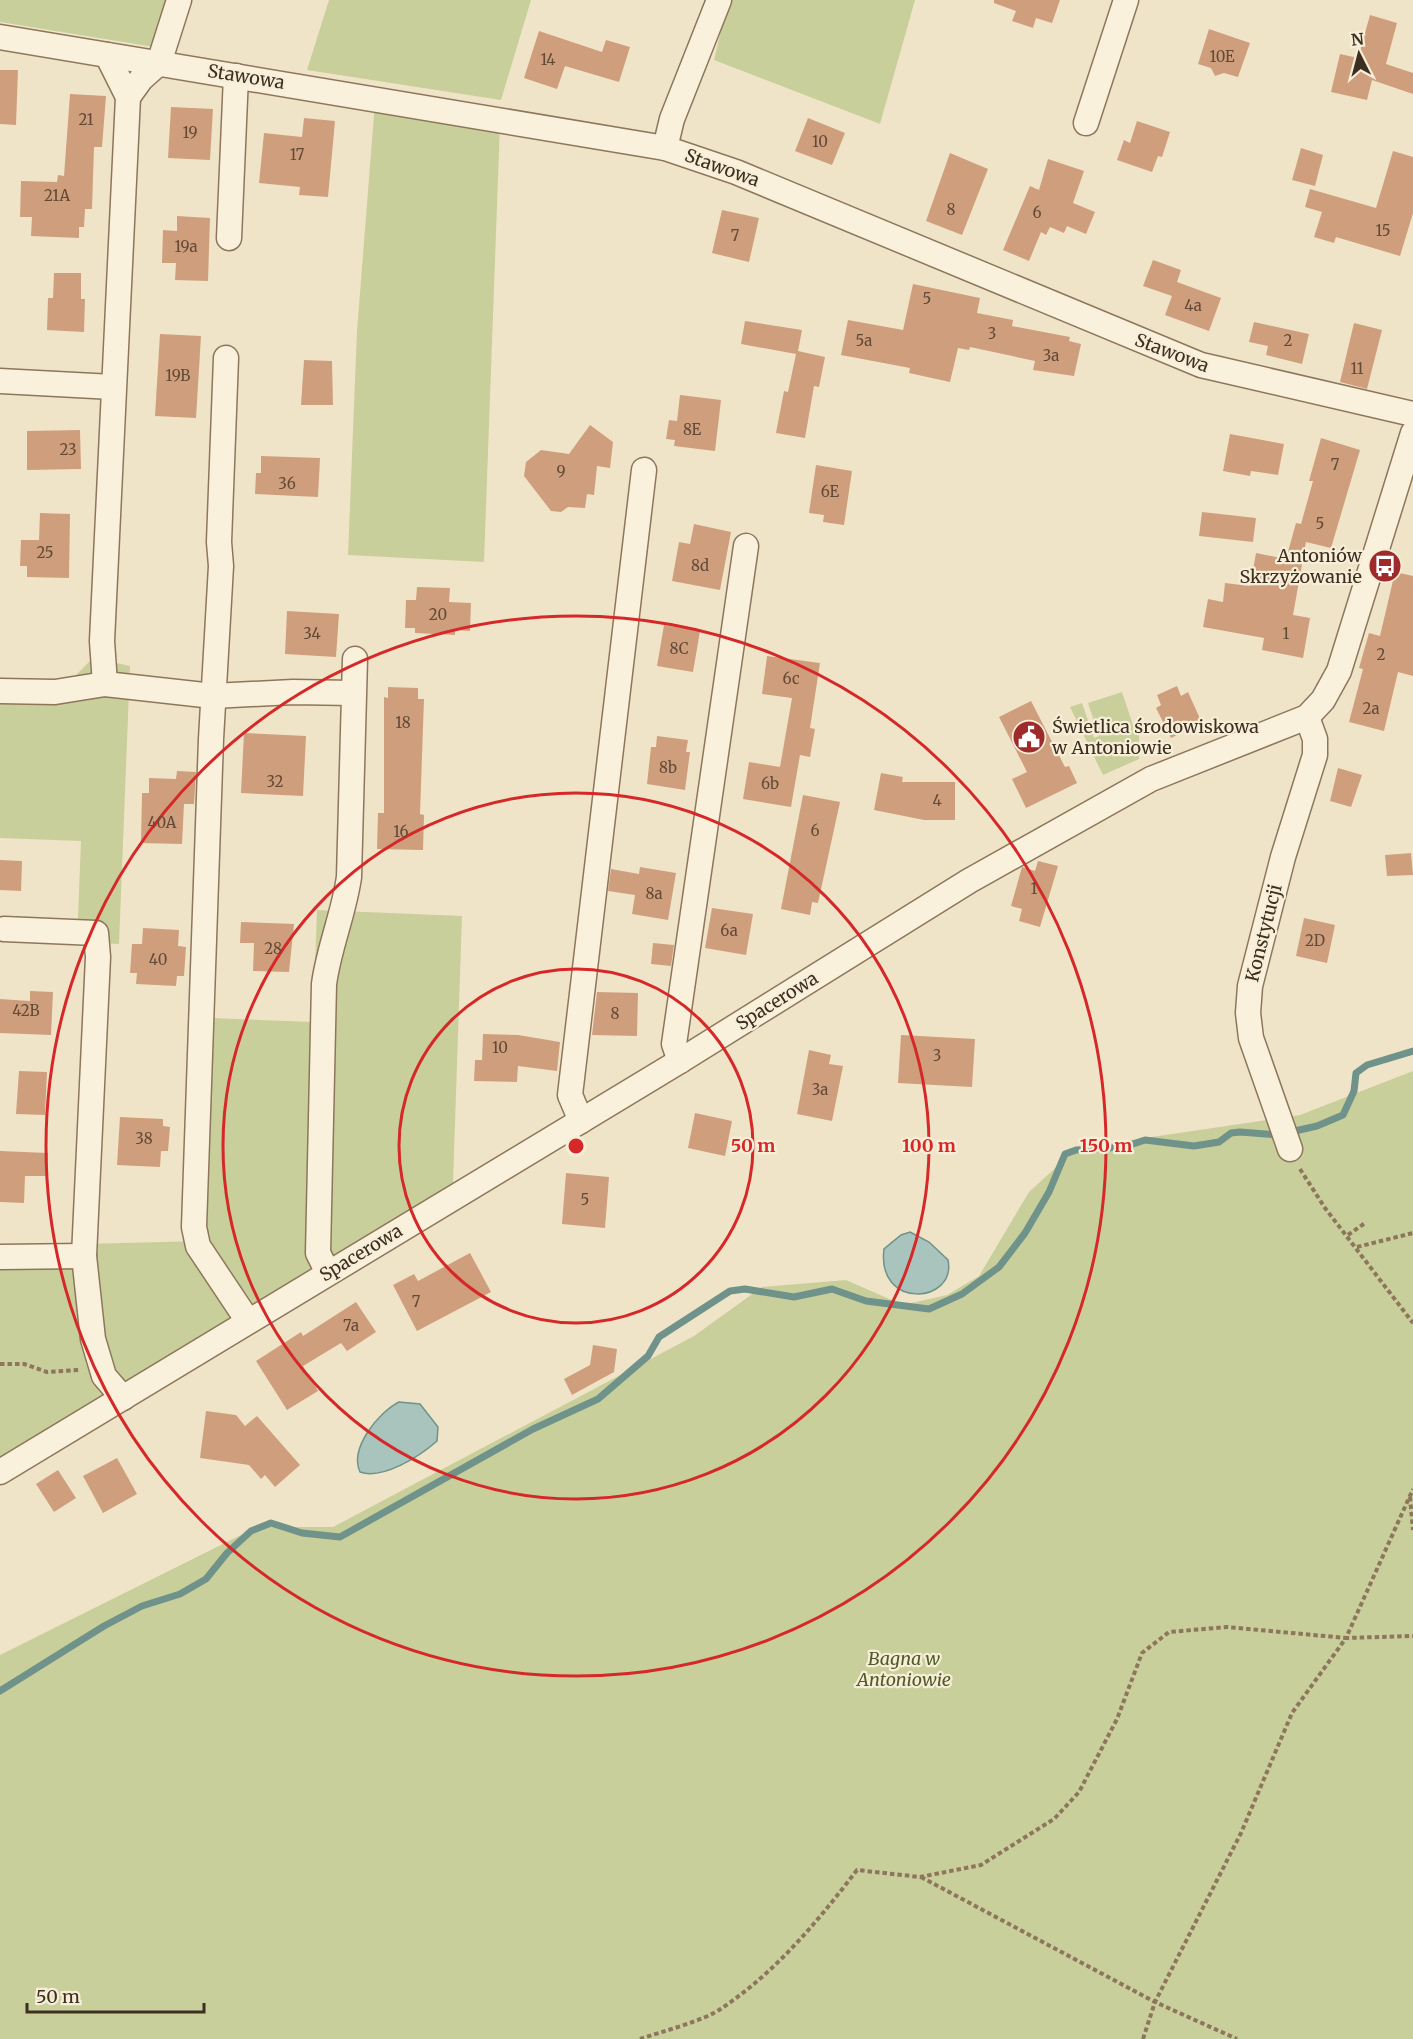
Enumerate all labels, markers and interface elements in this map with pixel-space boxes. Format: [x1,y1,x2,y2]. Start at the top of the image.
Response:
north arrow [1329,24,1389,84]
text: N [1350,28,1365,50]
house number: 10E [1210,47,1235,66]
house number: 14 [540,50,556,69]
street label: Stawowa [206,59,287,94]
house number: 21 [78,110,94,129]
house number: 19 [182,123,198,142]
house number: 10 [812,132,828,151]
street label: Stawowa [682,143,763,192]
house number: 17 [290,145,305,164]
house number: 21A [44,186,70,205]
house number: 8 [947,200,956,219]
house number: 6 [1032,203,1042,222]
house number: 15 [1375,221,1391,240]
house number: 7 [731,226,740,245]
house number: 19a [174,237,198,256]
house number: 5 [923,289,931,308]
house number: 4a [1184,296,1202,315]
house number: 3 [988,324,996,343]
street label: Stawowa [1132,328,1213,377]
house number: 5a [856,331,872,350]
house number: 2 [1284,331,1293,350]
house number: 3a [1043,346,1059,365]
house number: 11 [1350,359,1364,378]
house number: 19B [166,366,190,385]
house number: 8E [683,420,702,439]
house number: 23 [60,440,76,459]
house number: 7 [1331,455,1340,474]
house number: 9 [556,462,566,481]
house number: 36 [278,474,296,493]
house number: 6E [821,482,840,501]
house number: 5 [1316,514,1324,533]
house number: 25 [36,543,54,562]
place label: Antoniów Skrzyżowanie [1240,544,1363,588]
bus stop icon: Antoniów Skrzyżowanie [1367,548,1403,584]
house number: 8d [691,556,709,575]
house number: 20 [429,605,447,624]
house number: 34 [303,624,321,643]
house number: 1 [1283,624,1290,643]
house number: 8C [670,639,689,658]
house number: 2 [1377,645,1386,664]
house number: 6c [783,669,800,688]
house number: 2a [1362,699,1380,718]
house number: 18 [395,713,411,732]
place label: Świetlica środowiskowa w Antoniowie [1051,715,1259,759]
public building icon: Świetlica środowiskowa w Antoniowie [1011,719,1047,755]
house number: 8b [659,758,677,777]
house number: 32 [266,772,284,791]
house number: 6b [761,774,779,793]
house number: 4 [932,791,942,810]
house number: 40A [148,813,177,832]
house number: 6 [810,821,820,840]
house number: 16 [393,822,409,841]
house number: 1 [1031,879,1038,898]
street label: Konstytucji [1240,881,1287,984]
house number: 8a [645,884,663,903]
house number: 6a [720,921,738,940]
house number: 2D [1305,931,1325,950]
house number: 28 [264,939,282,958]
house number: 40 [149,950,167,969]
street label: Spacerowa [731,966,822,1035]
house number: 42B [12,1001,40,1020]
house number: 8 [611,1004,620,1023]
house number: 10 [492,1038,508,1057]
house number: 3 [933,1046,941,1065]
house number: 3a [812,1080,828,1099]
house number: 38 [135,1129,153,1148]
text: 50 m [731,1134,775,1157]
text: 100 m [902,1134,956,1157]
text: 150 m [1080,1134,1132,1157]
centre of rings [566,1136,586,1156]
house number: 5 [581,1190,589,1209]
street label: Spacerowa [315,1219,407,1286]
house number: 7 [412,1292,421,1311]
house number: 7a [343,1316,359,1335]
park label: Bagna w Antoniowie [855,1647,951,1691]
scale bar [27,1976,204,2014]
text: 50 m [36,1985,80,2008]

